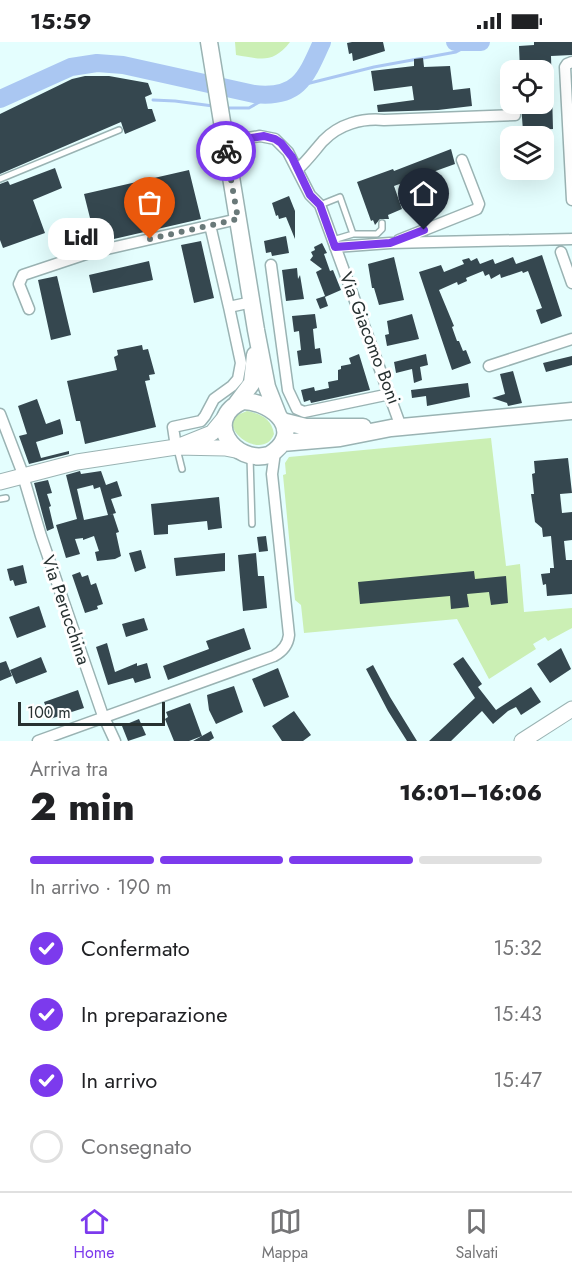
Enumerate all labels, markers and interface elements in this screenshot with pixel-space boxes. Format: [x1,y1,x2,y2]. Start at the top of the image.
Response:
text: 15:59 [30,5,91,37]
map controls [500,60,554,180]
button: locate [500,60,554,114]
courier [196,121,256,181]
button: layers [500,126,554,180]
icon: bike [210,135,243,168]
pin [398,168,449,230]
pin [124,177,175,239]
icon: home [407,177,440,210]
icon: bag [133,186,166,219]
callout: Lidl [48,218,114,260]
text: Lidl [64,224,98,253]
street label: Via Giacomo Boni [333,268,407,408]
street label: Via Perucchina [35,552,97,668]
scale bar [18,699,165,726]
text: 100 m [27,701,71,724]
text: Arriva tra [30,755,108,784]
text: 16:01–16:06 [399,776,542,808]
text: 2 min [30,778,135,835]
text: In arrivo · 190 m [30,873,171,902]
icon: check [30,932,63,965]
text: Confermato [81,932,190,964]
text: 15:32 [493,934,542,963]
icon: check [30,998,63,1031]
text: In preparazione [81,998,228,1030]
text: 15:43 [493,1000,542,1029]
icon: check [30,1064,63,1097]
text: In arrivo [81,1064,157,1096]
text: 15:47 [494,1066,542,1095]
text: Consegnato [81,1130,192,1162]
tab: Home [74,1205,115,1264]
tab: Mappa [262,1205,308,1264]
tab: Salvati [456,1205,498,1264]

